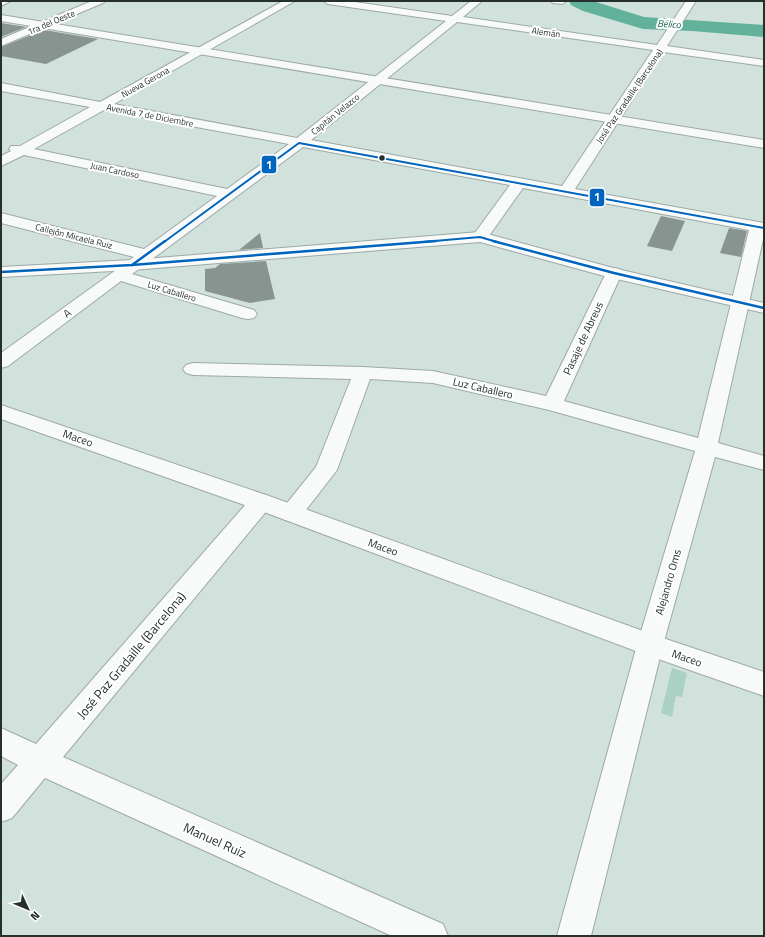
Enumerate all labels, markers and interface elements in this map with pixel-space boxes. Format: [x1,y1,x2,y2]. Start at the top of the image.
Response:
street label: 1ra del Oeste [25,6,77,38]
water label: Bélico [657,16,682,32]
street label: Alemán [531,24,561,40]
street label: José Paz Gradaille (Barcelona) [592,46,666,146]
street label: Nueva Gerona [119,63,172,101]
street label: Capitán Velazco [308,90,362,138]
street label: Avenida 7 de Diciembre [105,100,195,130]
unlabelled marker [377,153,387,163]
line badge: 1 [261,155,277,174]
text: 1 [266,157,272,173]
street label: Juan Cardoso [89,158,141,182]
line badge: 1 [589,188,605,207]
text: 1 [594,189,600,205]
street label: Callejón Micaela Ruiz [34,220,114,252]
street label: Luz Caballero [146,277,198,305]
street label: Pasaje de Abreus [559,299,607,377]
street label: A [60,304,75,321]
street label: Luz Caballero [451,373,515,403]
street label: Maceo [61,425,95,451]
street label: Maceo [366,534,400,560]
street label: Alejandro Oms [651,547,685,617]
street label: José Paz Gradaille (Barcelona) [72,587,190,723]
street label: Maceo [670,645,704,671]
street label: Manuel Ruiz [180,817,250,863]
north arrow [8,889,48,929]
text: N [27,908,44,924]

